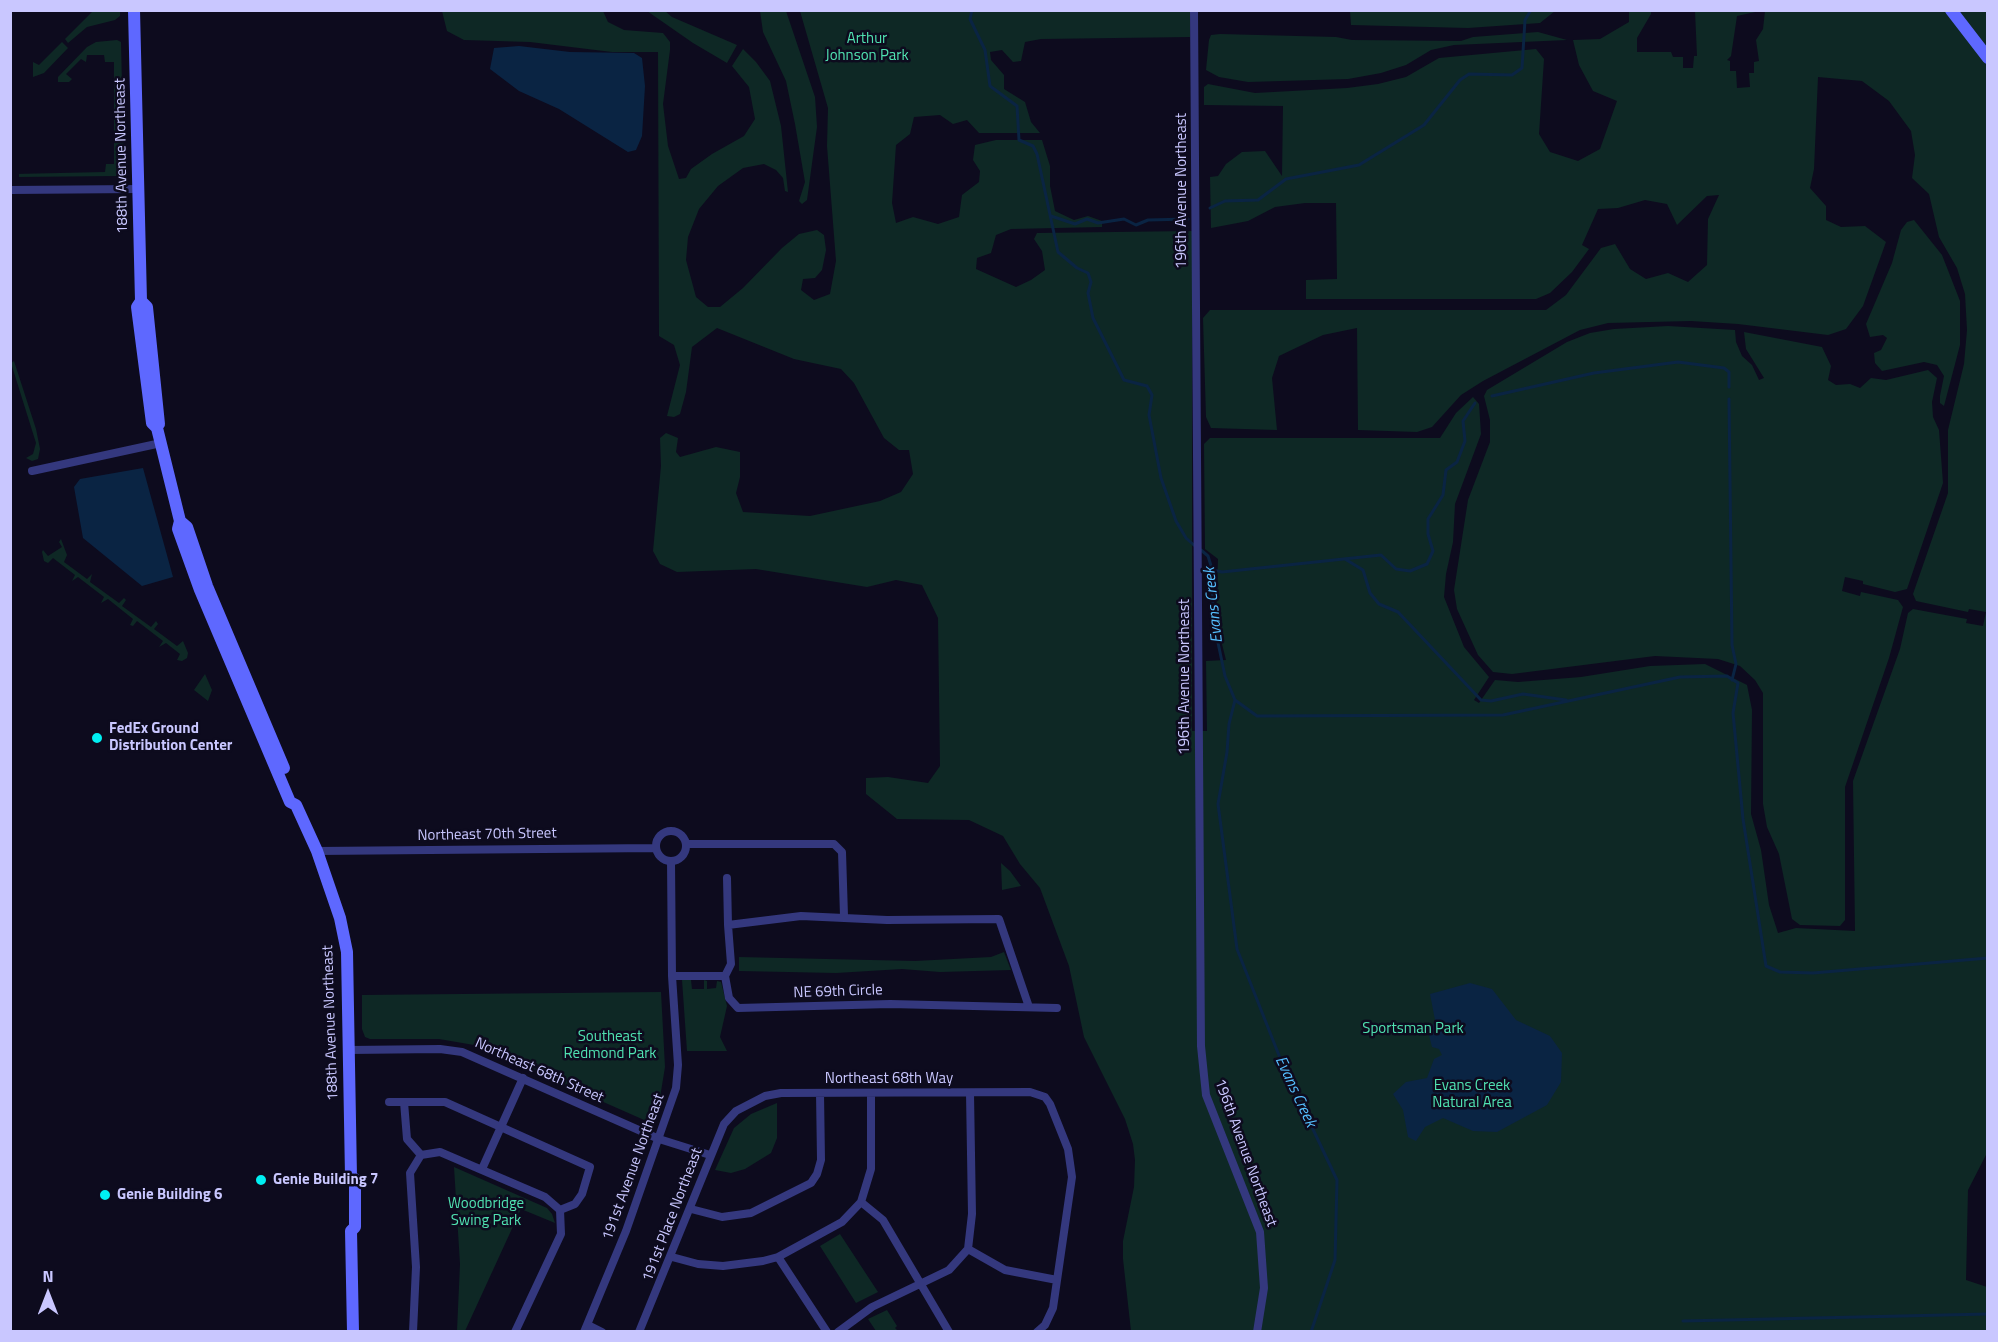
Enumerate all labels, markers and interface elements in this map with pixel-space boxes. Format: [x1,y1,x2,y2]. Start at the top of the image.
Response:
park label: Arthur Johnson Park [825,30,909,65]
street label: 188th Avenue Northeast [112,78,132,234]
street label: 196th Avenue Northeast [1173,113,1191,269]
water label: Evans Creek [1200,566,1228,644]
street label: 196th Avenue Northeast [1176,599,1194,755]
place label: FedEx Ground Distribution Center [109,720,232,755]
marker: FedEx Ground Distribution Center [90,731,104,745]
street label: Northeast 70th Street [417,825,557,845]
street label: 188th Avenue Northeast [319,945,343,1101]
street label: NE 69th Circle [793,981,883,1003]
park label: Sportsman Park [1362,1020,1464,1038]
park label: Southeast Redmond Park [563,1028,657,1063]
street label: Northeast 68th Street [472,1034,606,1108]
water label: Evans Creek [1270,1053,1320,1131]
street label: Northeast 68th Way [825,1070,953,1088]
street label: 196th Avenue Northeast [1210,1077,1280,1229]
park label: Evans Creek Natural Area [1432,1077,1512,1112]
street label: 191st Avenue Northeast [599,1091,669,1243]
street label: 191st Place Northeast [639,1146,707,1284]
place label: Genie Building 7 [273,1171,378,1189]
marker: Genie Building 7 [254,1173,268,1187]
place label: Genie Building 6 [117,1186,222,1204]
marker: Genie Building 6 [98,1188,112,1202]
park label: Woodbridge Swing Park [448,1195,524,1230]
north arrow [18,1264,78,1324]
text: N [42,1264,54,1288]

